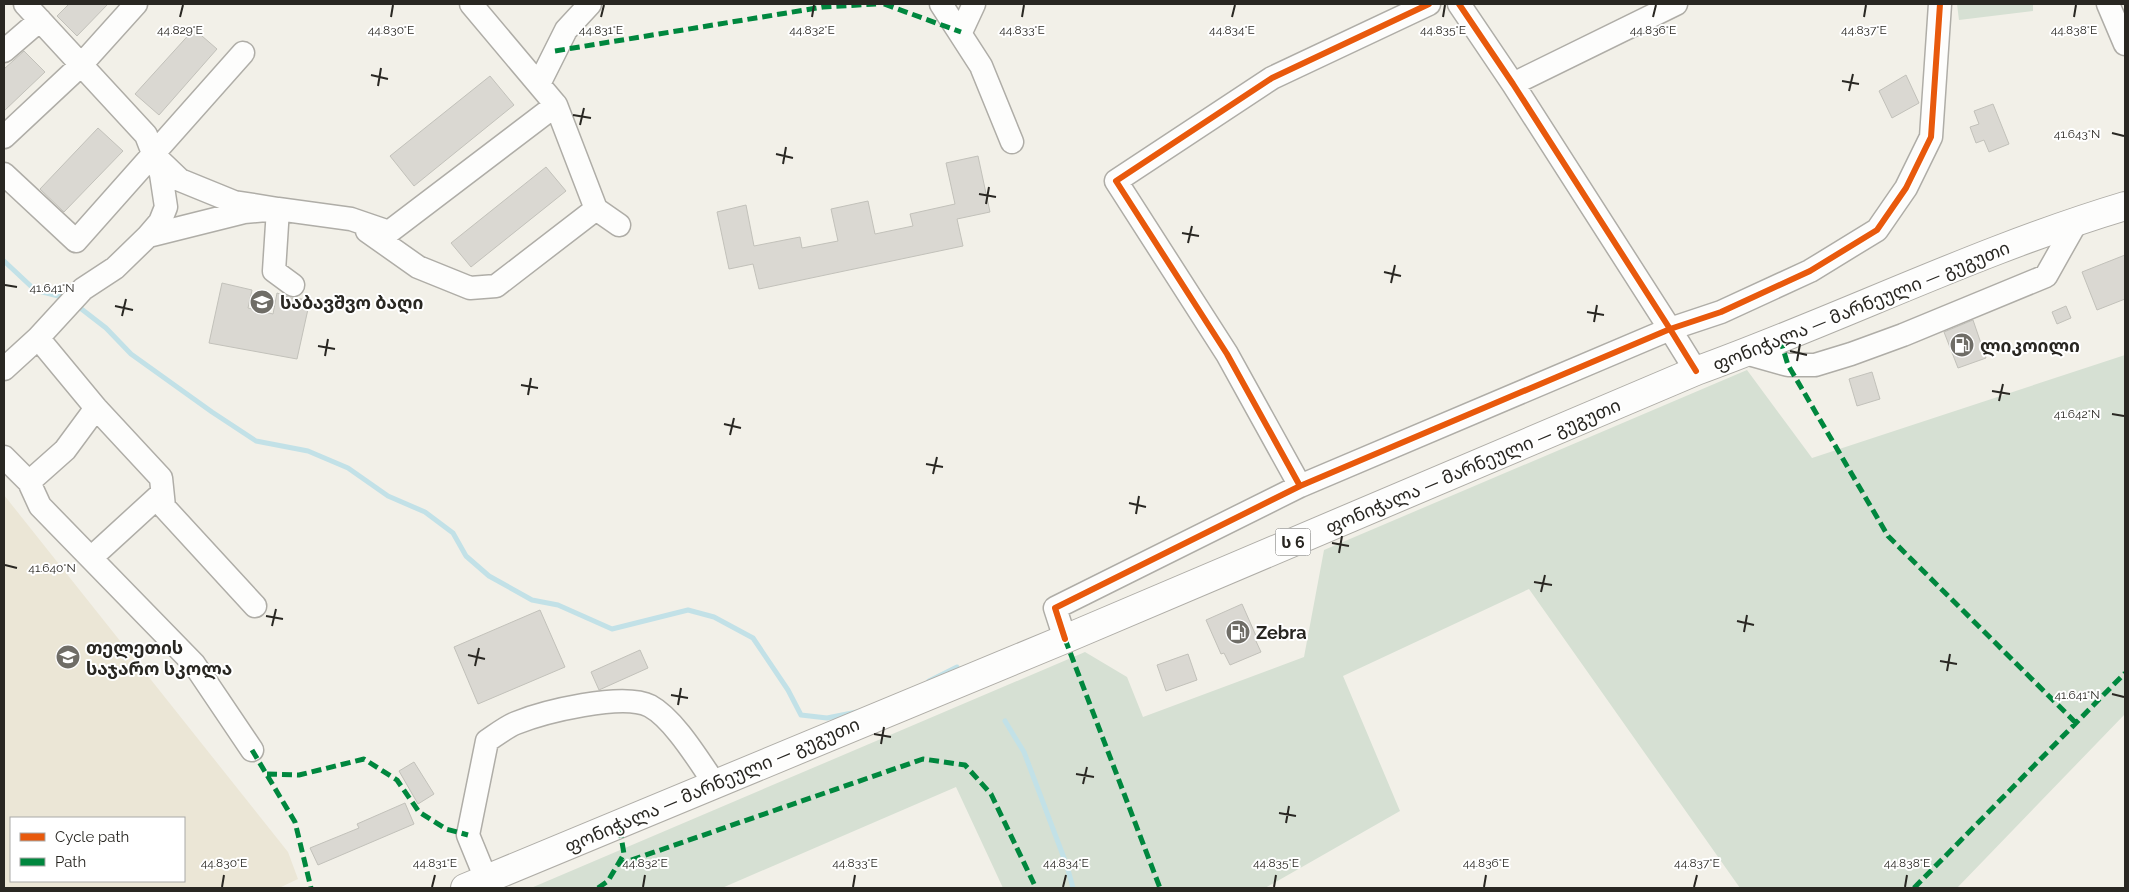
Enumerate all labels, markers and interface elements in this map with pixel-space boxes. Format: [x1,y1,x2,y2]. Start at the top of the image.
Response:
text: 44.829°E [157,23,203,37]
text: 44.830°E [368,23,414,37]
text: 44.831°E [579,23,623,37]
text: 44.832°E [789,23,835,37]
text: 44.833°E [999,23,1045,37]
text: 44.834°E [1209,23,1255,37]
text: 44.835°E [1420,23,1466,37]
text: 44.836°E [1630,23,1676,37]
text: 44.837°E [1841,23,1887,37]
text: 44.838°E [2051,23,2097,37]
text: 41.643°N [2054,127,2100,141]
street label: ფონიჭალა — მარნეული — გუგუთი [1710,237,2013,376]
text: 41.641°N [29,281,75,295]
school or university icon: საბავშვო ბაღი [249,289,275,315]
place label: საბავშვო ბაღი [280,292,423,314]
fuel station icon: ლიკოილი [1949,332,1975,358]
place label: ლიკოილი [1980,335,2080,357]
street label: ფონიჭალა — მარნეული — გუგუთი [1322,394,1624,539]
text: 41.642°N [2054,407,2100,421]
road number: ს 6 [1276,528,1310,556]
text: 41.640°N [28,561,76,575]
fuel station icon: Zebra [1225,619,1251,645]
place label: Zebra [1256,622,1307,643]
place label: თელეთის საჯარო სკოლა [86,637,232,680]
school or university icon: თელეთის საჯარო სკოლა [55,644,81,670]
text: 41.641°N [2054,688,2100,702]
street label: ფონიჭალა — მარნეული — გუგუთი [561,713,863,858]
legend [10,817,185,882]
text: Cycle path [55,828,129,846]
text: Path [55,853,86,871]
text: 44.830°E [201,856,247,870]
text: 44.831°E [413,856,457,870]
text: 44.832°E [622,856,668,870]
text: 44.833°E [832,856,878,870]
text: 44.834°E [1043,856,1089,870]
text: 44.835°E [1253,856,1299,870]
text: 44.836°E [1463,856,1509,870]
text: 44.837°E [1674,856,1720,870]
text: 44.838°E [1884,856,1930,870]

